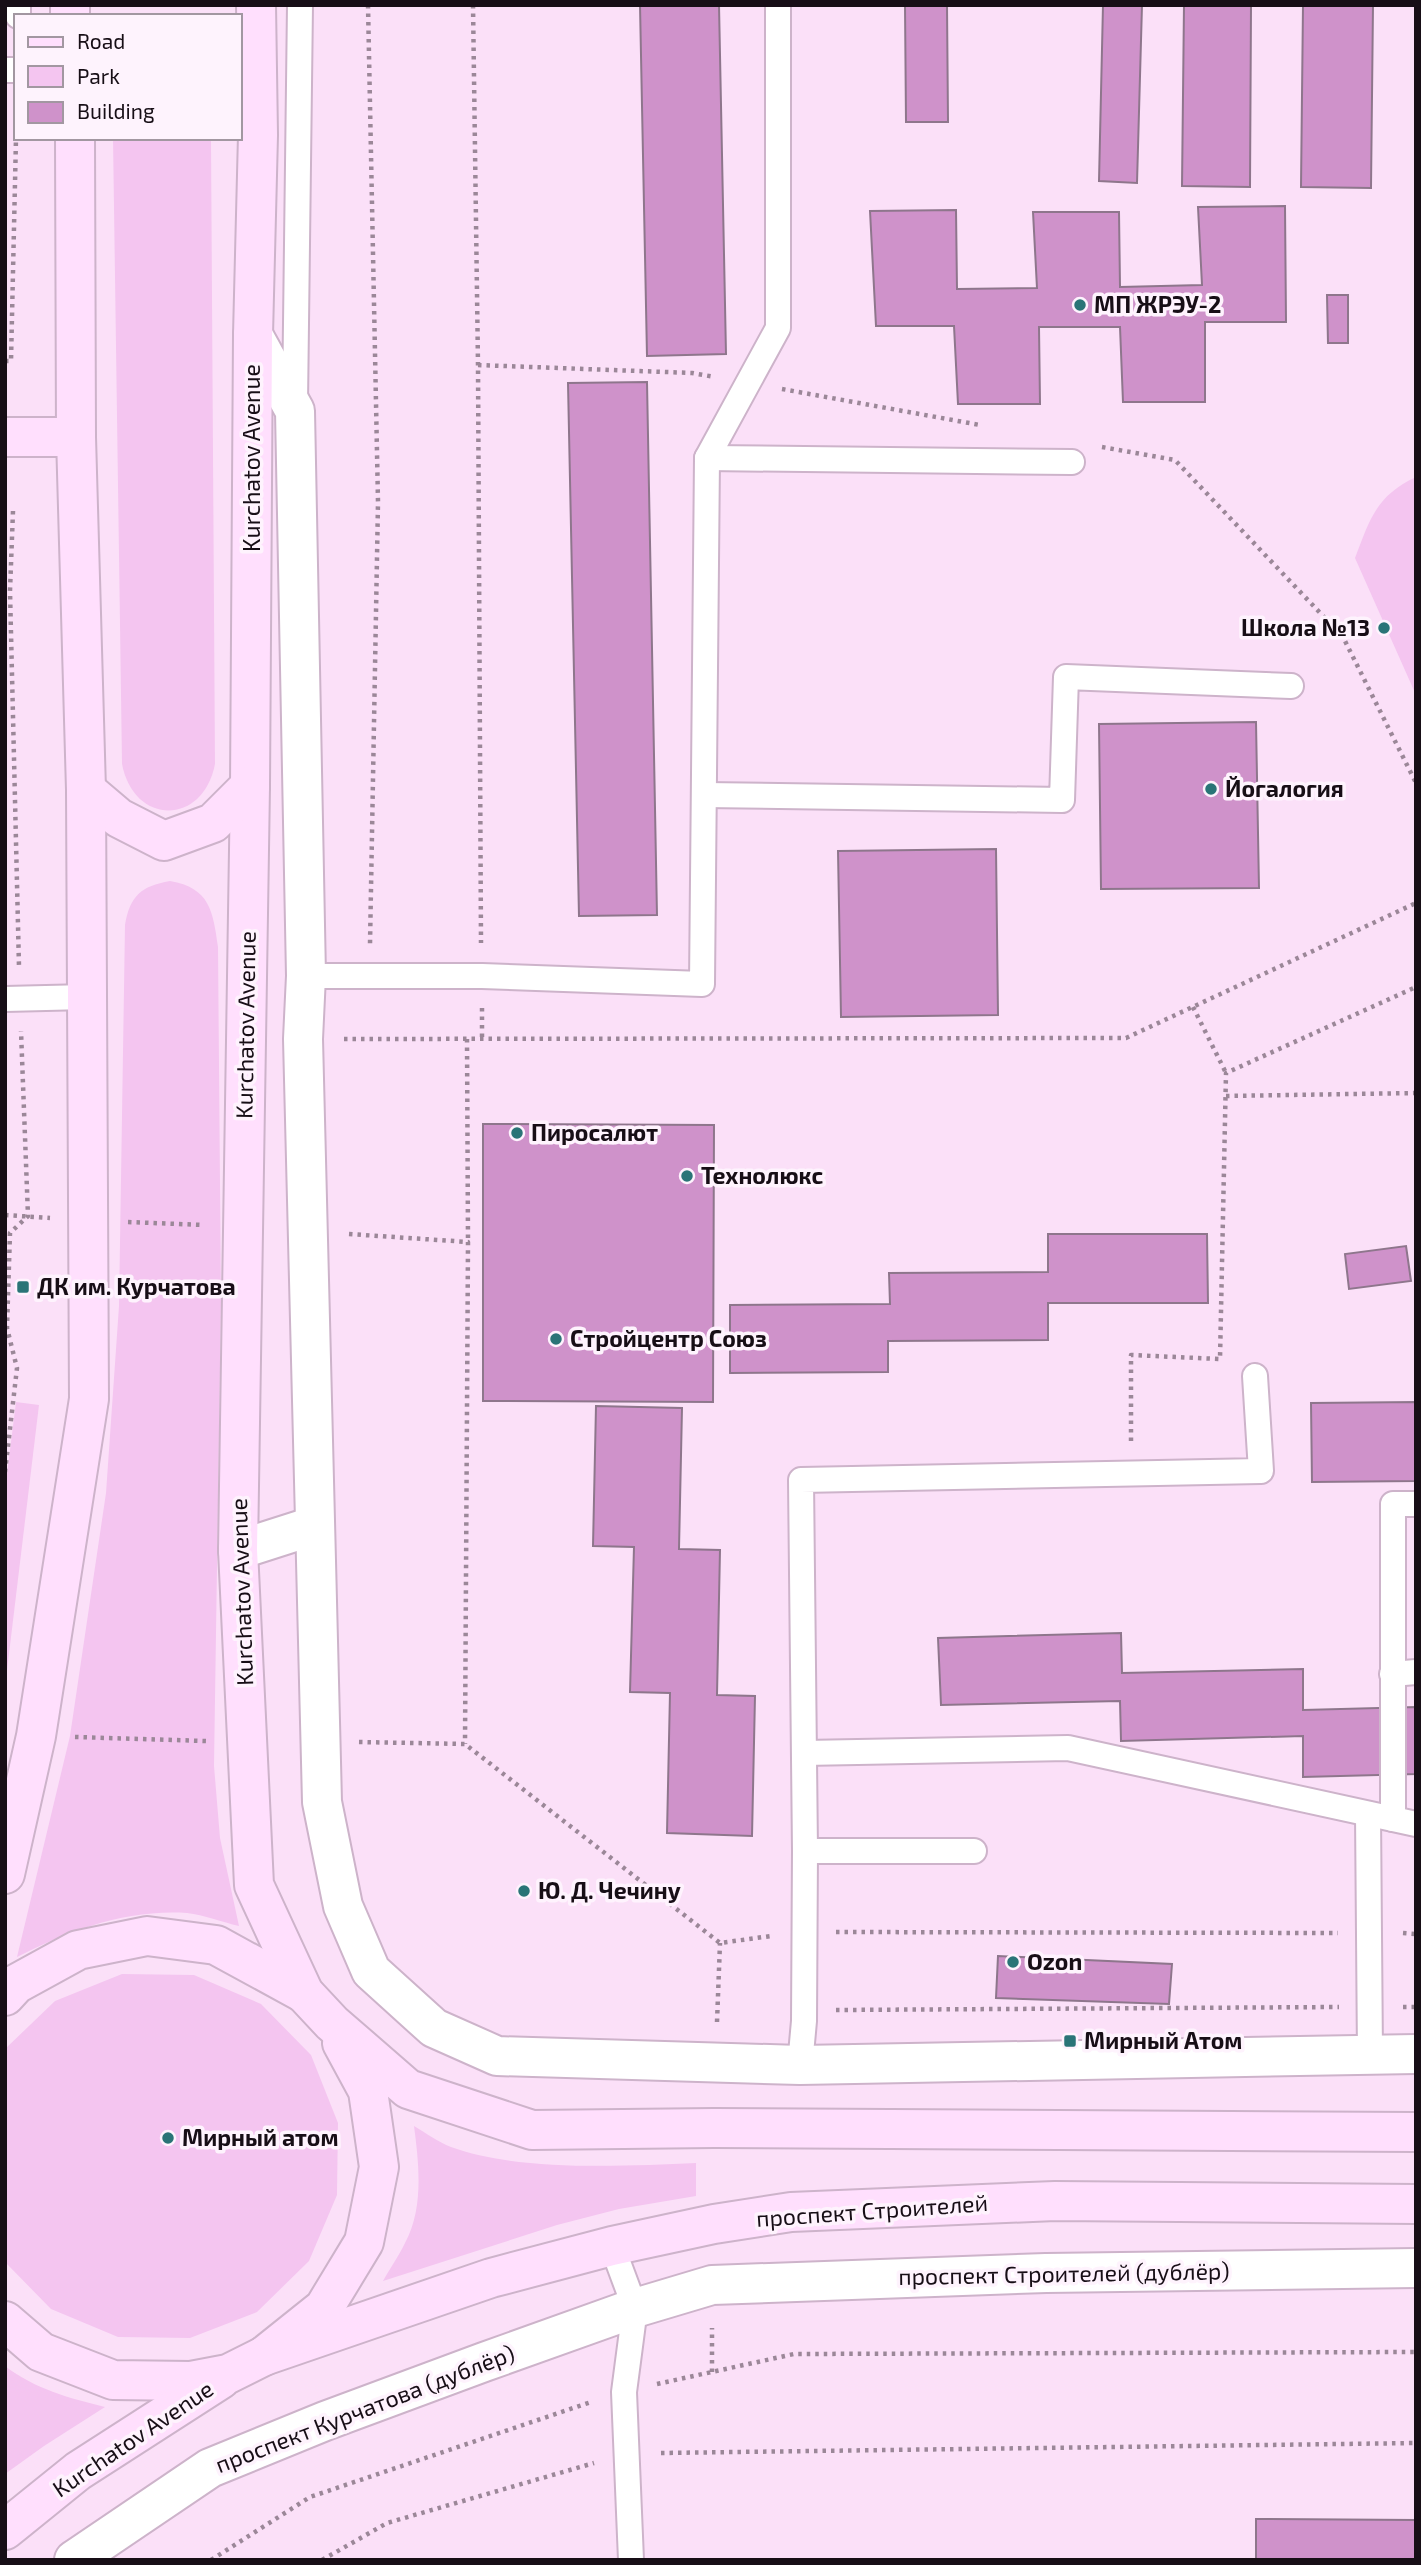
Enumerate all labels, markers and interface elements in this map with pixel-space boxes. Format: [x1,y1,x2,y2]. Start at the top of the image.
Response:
legend [14,14,242,140]
text: Road [77,28,125,53]
text: Park [77,63,120,88]
text: Building [77,98,155,123]
place label: МП ЖРЭУ-2 [1094,290,1221,318]
marker: МП ЖРЭУ-2 [1072,297,1088,313]
street label: Kurchatov Avenue [237,364,265,552]
place label: Школа №13 [1241,613,1370,641]
marker: Школа №13 [1376,620,1392,636]
place label: Йогалогия [1225,774,1344,802]
marker: Йогалогия [1203,781,1219,797]
street label: Kurchatov Avenue [229,931,261,1119]
place label: Пиросалют [531,1118,658,1146]
marker: Пиросалют [509,1125,525,1141]
place label: Технолюкс [701,1161,823,1189]
marker: Технолюкс [679,1168,695,1184]
place label: ДК им. Курчатова [37,1272,236,1300]
marker: ДК им. Курчатова [15,1279,31,1295]
place label: Стройцентр Союз [570,1324,767,1352]
marker: Стройцентр Союз [548,1331,564,1347]
street label: Kurchatov Avenue [224,1498,258,1686]
place label: Ю. Д. Чечину [538,1876,681,1904]
marker: Ю. Д. Чечину [516,1883,532,1899]
place label: Ozon [1027,1947,1082,1975]
marker: Ozon [1005,1954,1021,1970]
place label: Мирный Атом [1084,2026,1242,2054]
marker: Мирный Атом [1062,2033,1078,2049]
place label: Мирный атом [182,2123,339,2151]
marker: Мирный атом [160,2130,176,2146]
street label: проспект Строителей [755,2188,989,2232]
street label: проспект Строителей (дублёр) [898,2256,1230,2291]
street label: проспект Курчатова (дублёр) [211,2338,519,2479]
street label: Kurchatov Avenue [47,2374,218,2502]

